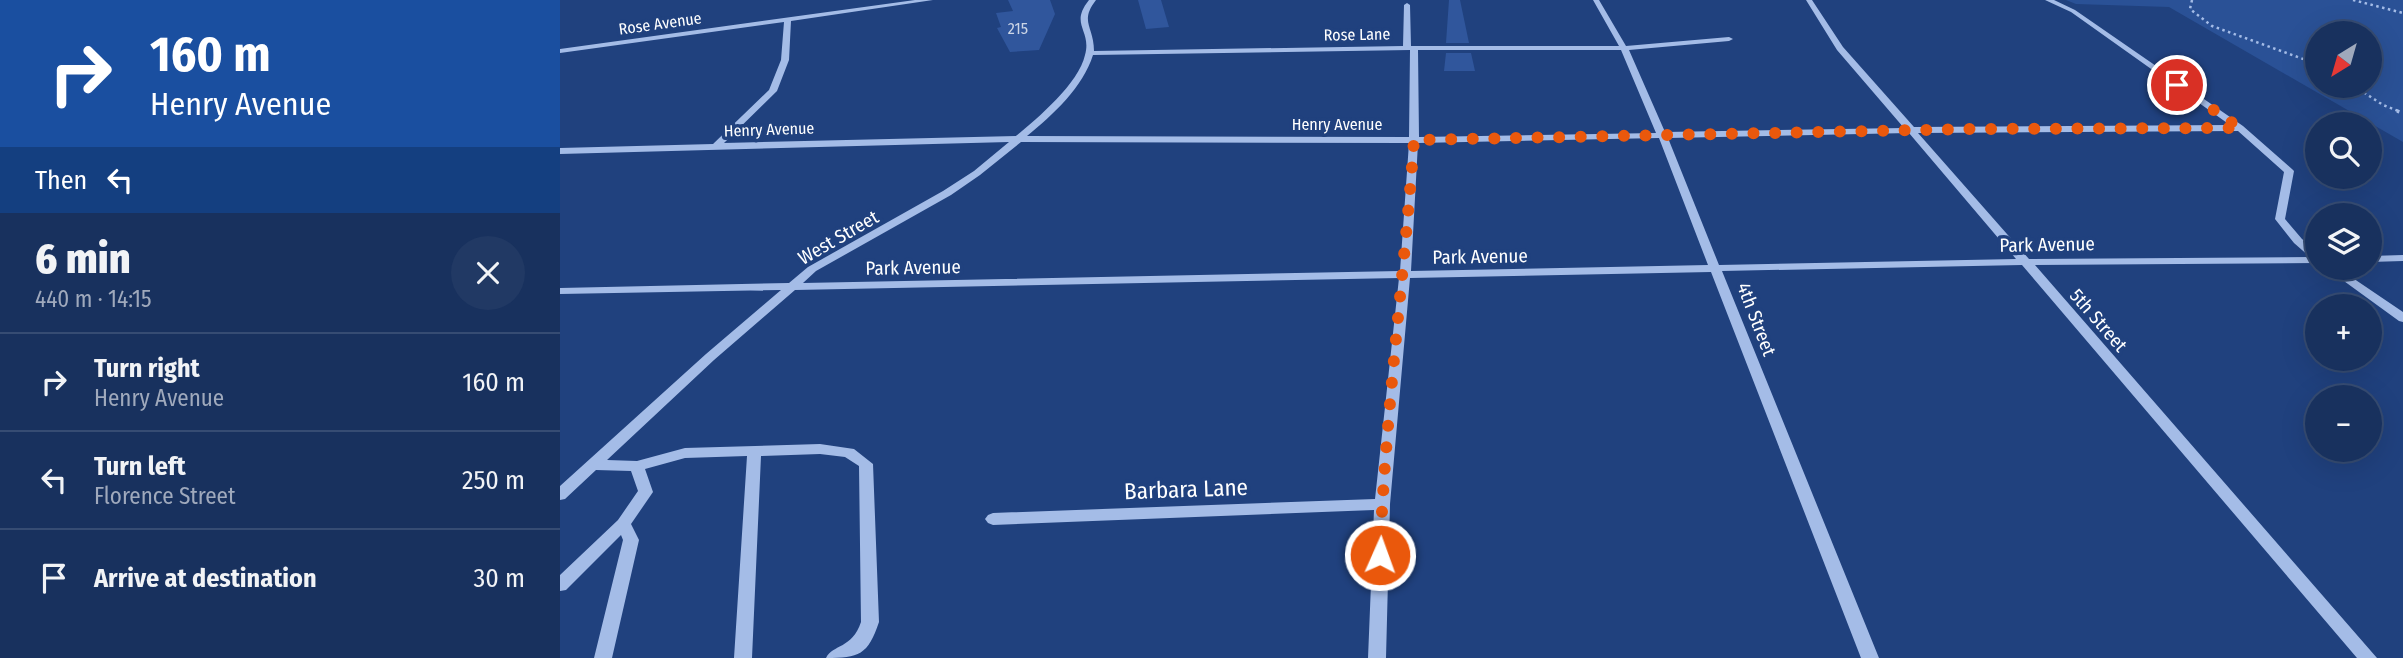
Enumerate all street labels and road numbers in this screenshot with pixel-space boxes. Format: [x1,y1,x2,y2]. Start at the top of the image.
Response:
street label: Rose Avenue [617,8,703,39]
street label: Rose Lane [1324,24,1391,45]
street label: Henry Avenue [1292,115,1382,134]
street label: Henry Avenue [723,118,815,141]
street label: West Street [794,205,883,270]
street label: Park Avenue [1999,232,2095,257]
street label: Park Avenue [1432,244,1528,269]
street label: Park Avenue [865,255,961,280]
street label: 4th Street [1732,279,1781,360]
street label: 5th Street [2065,284,2133,357]
street label: Barbara Lane [1124,473,1248,505]

